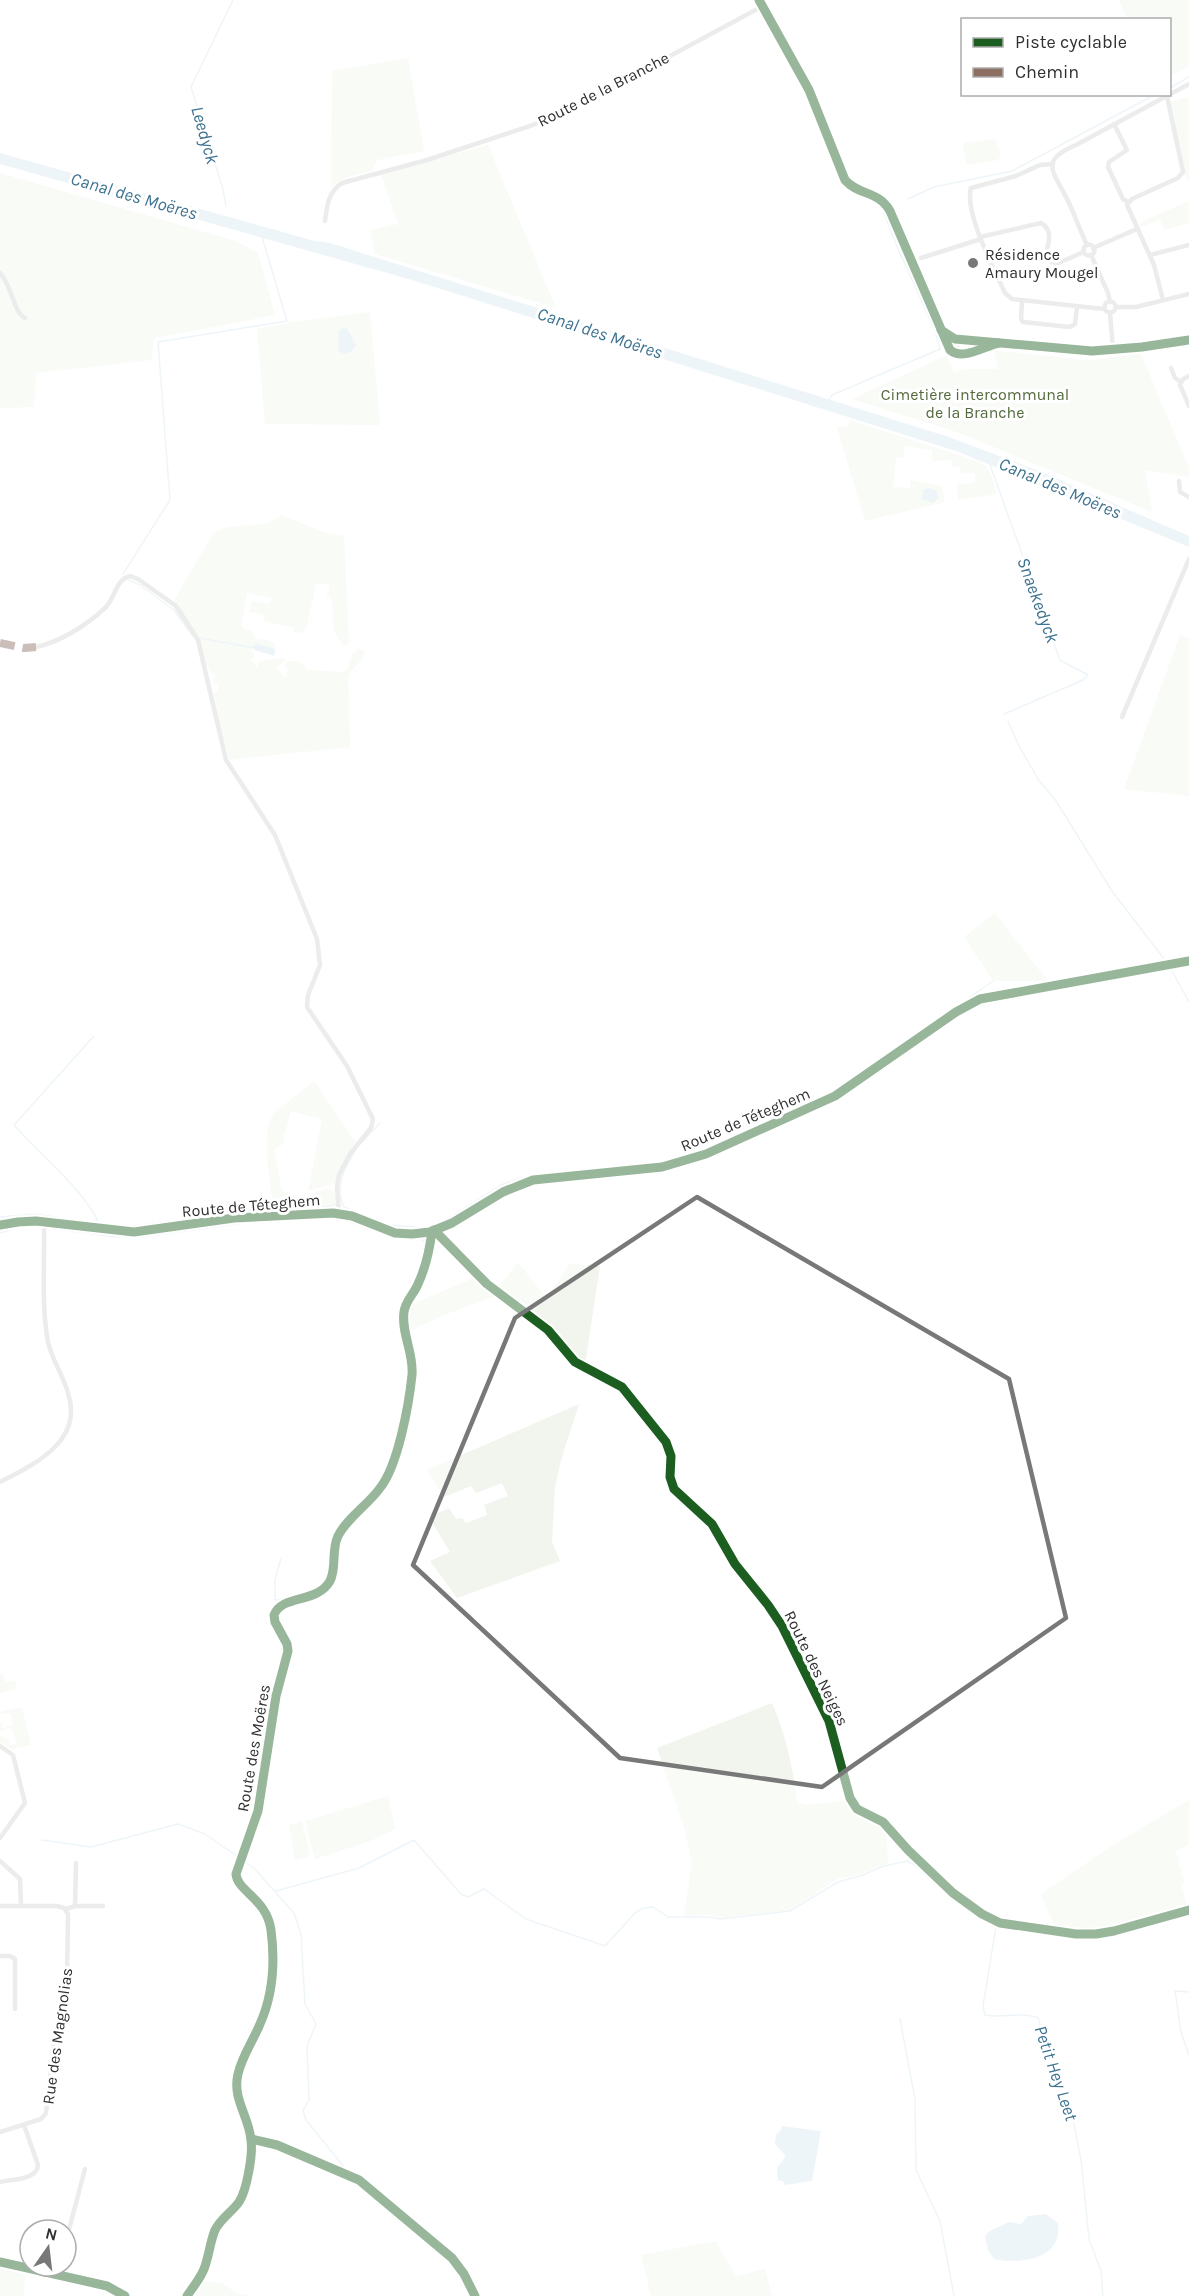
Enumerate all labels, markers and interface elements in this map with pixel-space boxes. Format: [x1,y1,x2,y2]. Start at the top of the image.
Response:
legend [961,18,1171,96]
text: Piste cyclable [1015,31,1127,53]
street label: Route de la Branche [534,48,672,131]
text: Chemin [1015,61,1079,83]
water label: Leedyck [186,104,224,167]
water label: Canal des Moëres [68,167,200,225]
place label: Résidence Amaury Mougel [985,245,1098,282]
marker: Résidence Amaury Mougel [966,256,980,270]
water label: Canal des Moëres [535,302,665,364]
park label: Cimetière intercommunal de la Branche [881,385,1069,422]
water label: Canal des Moëres [996,452,1124,524]
water label: Snaekedyck [1012,554,1064,647]
street label: Route de Téteghem [678,1084,813,1155]
street label: Route de Téteghem [181,1190,321,1221]
street label: Route des Neiges [780,1608,853,1729]
street label: Route des Moëres [233,1683,274,1813]
street label: Rue des Magnolias [39,1967,76,2106]
water label: Petit Hey Leet [1029,2022,1083,2124]
north arrow [18,2218,78,2278]
text: N [44,2223,59,2245]

